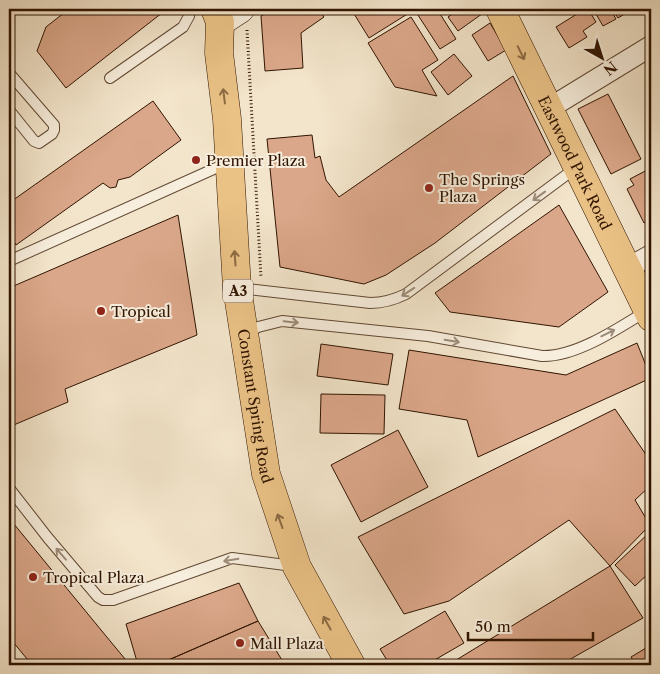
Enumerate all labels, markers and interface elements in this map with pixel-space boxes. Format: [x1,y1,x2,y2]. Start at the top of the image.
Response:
north arrow [578,32,628,82]
one-way arrow [517,45,526,60]
text: N [600,57,621,79]
one-way arrow [219,88,229,104]
street label: Eastwood Park Road [534,92,616,233]
place label: Premier Plaza [206,151,305,170]
marker: Premier Plaza [190,154,202,166]
place label: The Springs Plaza [439,170,525,206]
marker: The Springs Plaza [423,182,435,194]
one-way arrow [532,191,546,201]
one-way arrow [231,250,240,266]
road number: A3 [223,280,253,302]
one-way arrow [401,287,415,297]
place label: Tropical [111,302,171,321]
marker: Tropical [95,305,107,317]
one-way arrow [283,317,299,327]
street label: Constant Spring Road [234,327,278,486]
one-way arrow [601,328,616,338]
one-way arrow [444,336,460,346]
one-way arrow [275,514,284,529]
one-way arrow [56,548,67,561]
one-way arrow [224,555,240,565]
place label: Tropical Plaza [43,568,145,587]
marker: Tropical Plaza [27,571,39,583]
scale bar [468,609,592,641]
one-way arrow [322,615,332,630]
text: 50 m [475,617,511,636]
place label: Mall Plaza [250,634,324,653]
marker: Mall Plaza [234,637,246,649]

